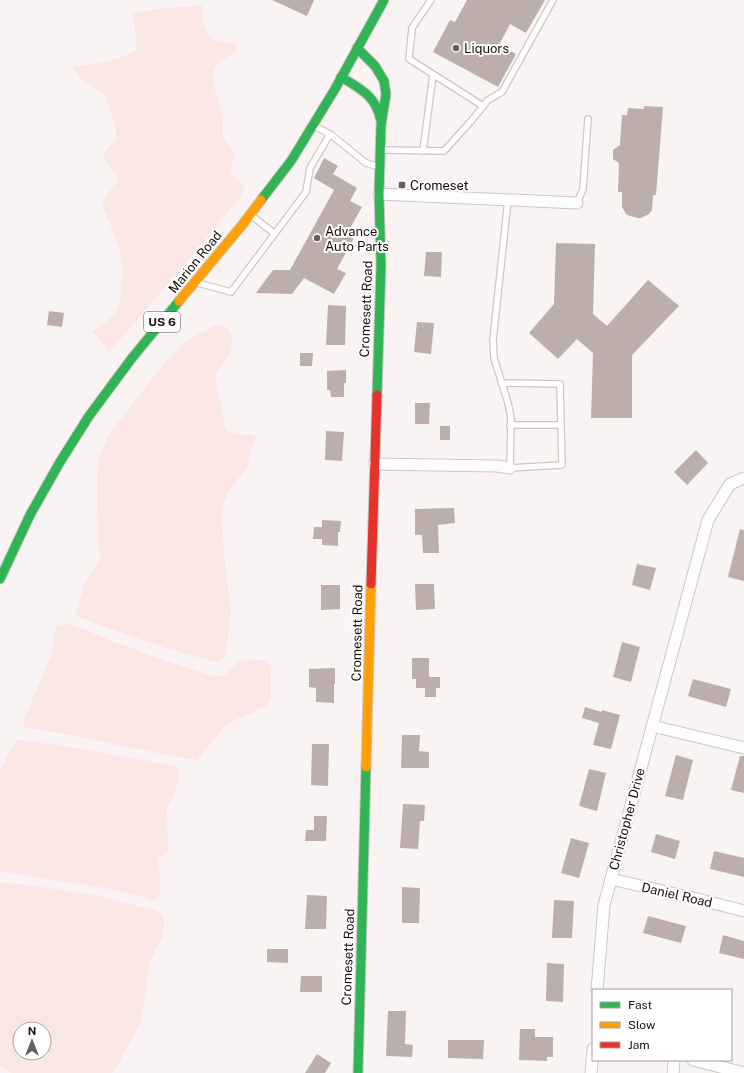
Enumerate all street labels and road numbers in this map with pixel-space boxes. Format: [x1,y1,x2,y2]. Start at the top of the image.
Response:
street label: Marion Road [165,228,225,296]
street label: Cromesett Road [357,260,375,358]
road number: US 6 [144,312,180,332]
street label: Cromesett Road [349,584,365,682]
street label: Christopher Drive [606,766,648,872]
street label: Daniel Road [640,880,714,910]
street label: Cromesett Road [339,908,357,1006]

